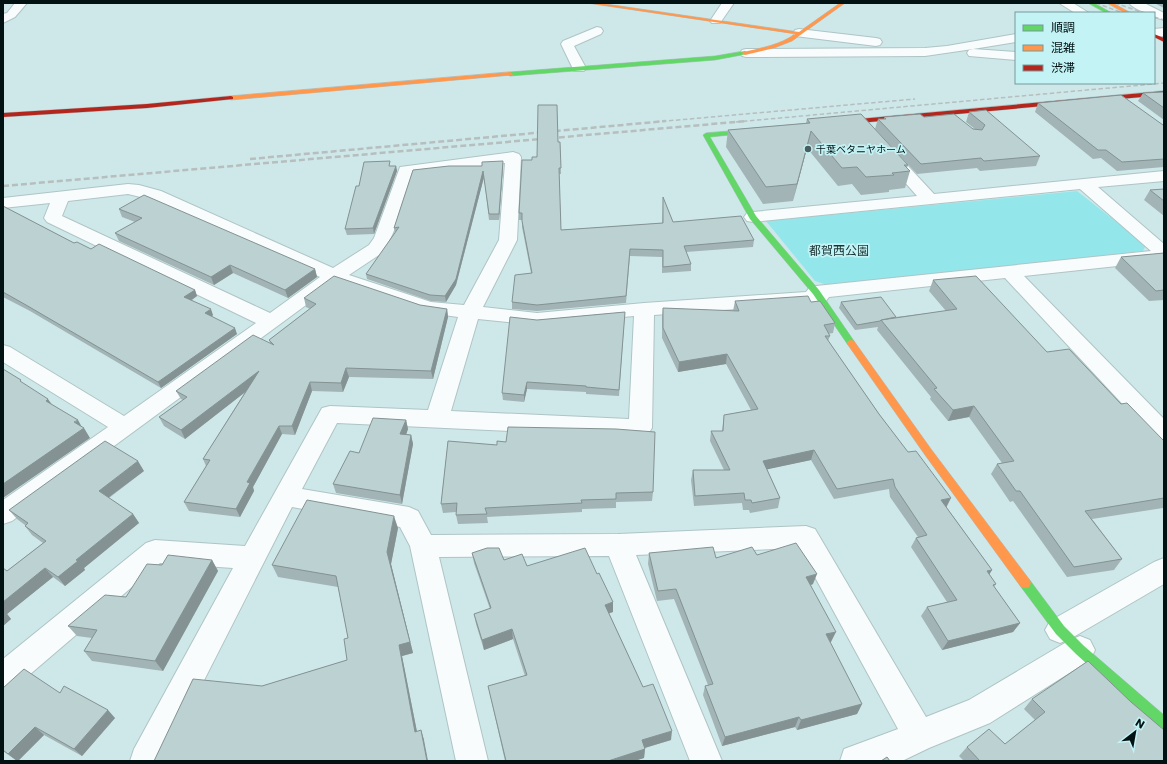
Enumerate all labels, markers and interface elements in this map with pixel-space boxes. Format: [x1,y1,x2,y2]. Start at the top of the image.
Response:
legend [1015,12,1155,84]
text: 順調 [1051,19,1075,36]
text: 混雑 [1051,39,1075,56]
text: 渋滞 [1051,59,1075,76]
place label: 千葉ベタニヤホーム [816,142,906,157]
marker: 千葉ベタニヤホーム [803,144,813,154]
park label: 都賀西公園 [809,242,869,259]
north arrow [1115,712,1155,752]
text: N [1132,714,1148,732]

